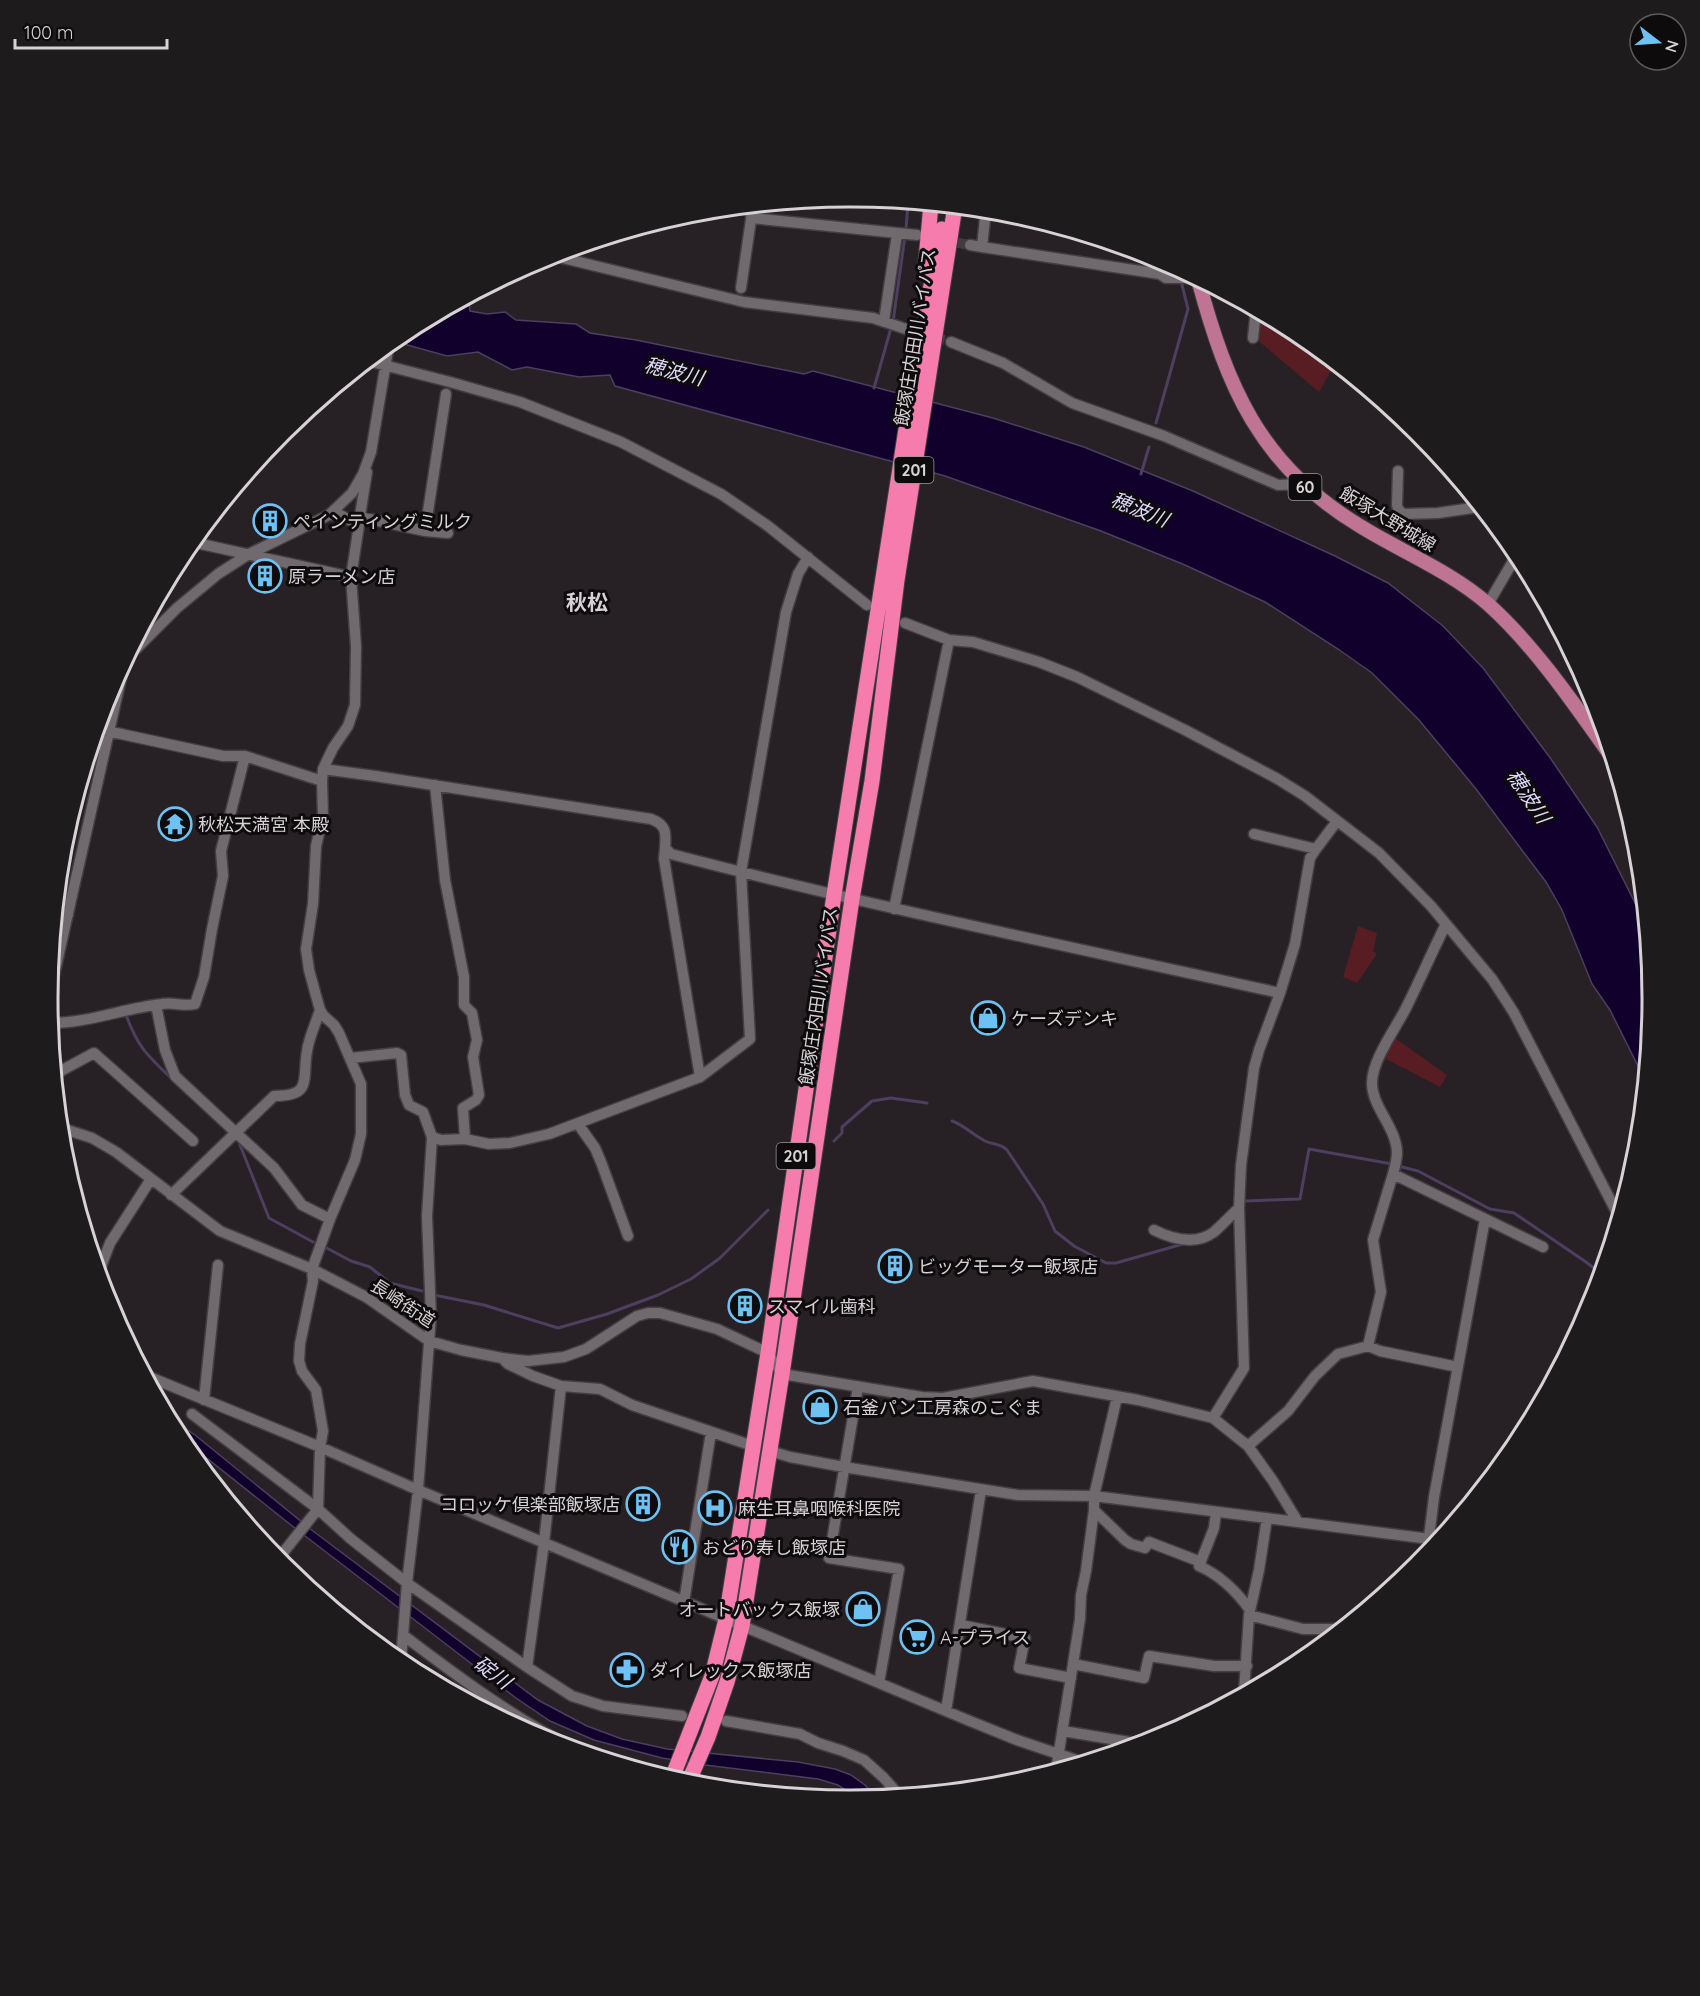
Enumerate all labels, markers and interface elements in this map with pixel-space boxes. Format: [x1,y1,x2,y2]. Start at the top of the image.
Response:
scale bar [15,12,166,50]
north arrow [1628,12,1688,72]
text: 100 m [24,21,73,44]
text: N [1661,38,1684,55]
street label: 飯塚庄内田川バイパス [890,246,940,428]
water label: 穂波川 [642,352,708,391]
road number: 201 [894,457,934,483]
road number: 60 [1288,474,1322,500]
street label: 飯塚大野城線 [1336,481,1440,557]
water label: 穂波川 [1108,486,1174,533]
building icon: ペインティングミルク [252,503,288,539]
place label: ペインティングミルク [293,510,472,533]
building icon: 原ラーメン店 [247,558,283,594]
place label: 原ラーメン店 [288,565,395,588]
district label: 秋松 [566,589,608,615]
water label: 穂波川 [1502,764,1557,830]
temple icon: 秋松天満宮 本殿 [157,806,193,842]
place label: 秋松天満宮 本殿 [198,813,329,836]
street label: 飯塚庄内田川バイパス [794,905,842,1087]
shop icon: ケーズデンキ [970,1000,1006,1036]
place label: ケーズデンキ [1011,1007,1118,1030]
road number: 201 [776,1143,816,1169]
building icon: ビッグモーター飯塚店 [877,1248,913,1284]
place label: ビッグモーター飯塚店 [918,1255,1098,1278]
street label: 長崎街道 [367,1274,439,1332]
building icon: スマイル歯科 [727,1288,763,1324]
place label: スマイル歯科 [768,1295,875,1318]
shop icon: 石釜パン工房森のこぐま [802,1389,838,1425]
place label: 石釜パン工房森のこぐま [843,1396,1042,1419]
building icon: コロッケ倶楽部飯塚店 [625,1486,661,1522]
hospital icon: 麻生耳鼻咽喉科医院 [697,1490,733,1526]
place label: コロッケ倶楽部飯塚店 [440,1493,620,1516]
place label: 麻生耳鼻咽喉科医院 [738,1497,900,1520]
restaurant icon: おどり寿し飯塚店 [661,1529,697,1565]
place label: おどり寿し飯塚店 [702,1536,846,1559]
shop icon: オートバックス飯塚 [845,1591,881,1627]
place label: オートバックス飯塚 [679,1598,840,1621]
supermarket icon: A-プライス [899,1619,935,1655]
place label: A-プライス [940,1626,1030,1649]
water label: 碇川 [470,1650,518,1695]
pharmacy icon: ダイレックス飯塚店 [609,1652,645,1688]
place label: ダイレックス飯塚店 [650,1659,811,1682]

